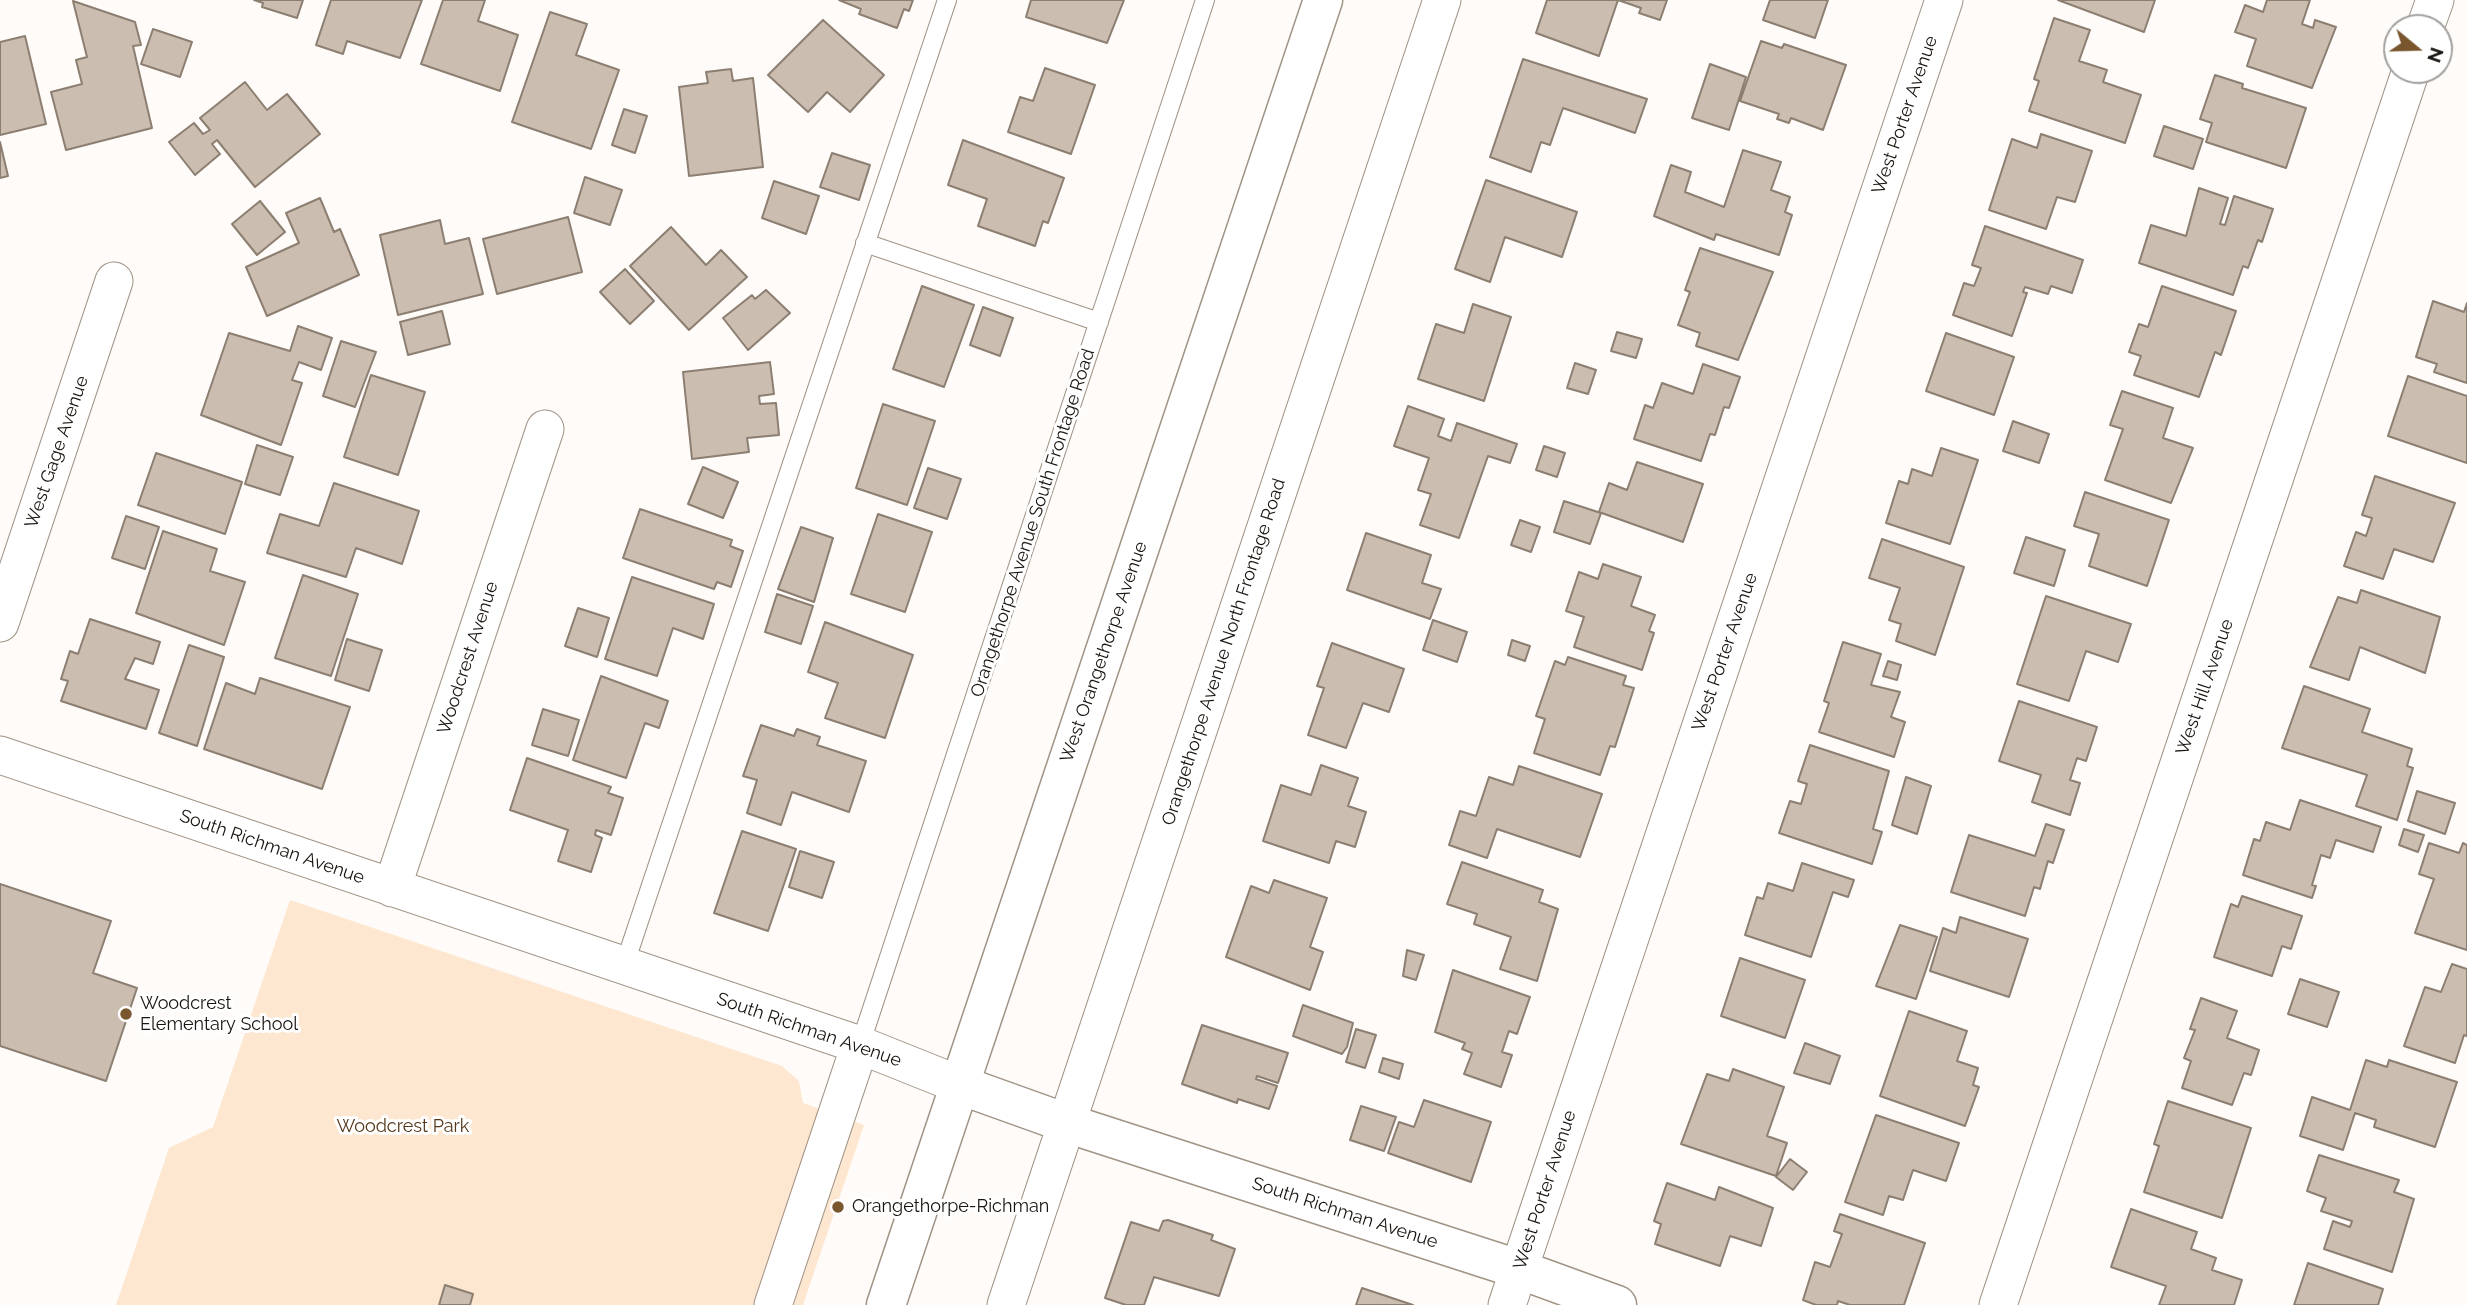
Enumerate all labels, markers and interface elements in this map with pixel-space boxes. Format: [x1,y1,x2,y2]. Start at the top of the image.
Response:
north arrow [2383,14,2453,84]
street label: West Porter Avenue [1868,33,1942,197]
text: N [2423,45,2449,66]
street label: Orangethorpe Avenue South Frontage Road [966,346,1100,700]
street label: West Gage Avenue [21,373,93,531]
street label: Orangethorpe Avenue North Frontage Road [1158,476,1290,828]
street label: West Orangethorpe Avenue [1056,539,1152,765]
street label: West Porter Avenue [1688,570,1762,734]
street label: Woodcrest Avenue [433,579,503,737]
street label: West Hill Avenue [2172,616,2238,758]
street label: South Richman Avenue [177,805,367,889]
street label: South Richman Avenue [714,988,904,1072]
place label: Woodcrest Elementary School [140,993,298,1036]
marker: Woodcrest Elementary School [118,1006,134,1022]
street label: West Porter Avenue [1509,1108,1581,1272]
park label: Woodcrest Park [337,1116,469,1138]
street label: South Richman Avenue [1249,1173,1441,1253]
place label: Orangethorpe-Richman [852,1196,1049,1218]
marker: Orangethorpe-Richman [830,1199,846,1215]

